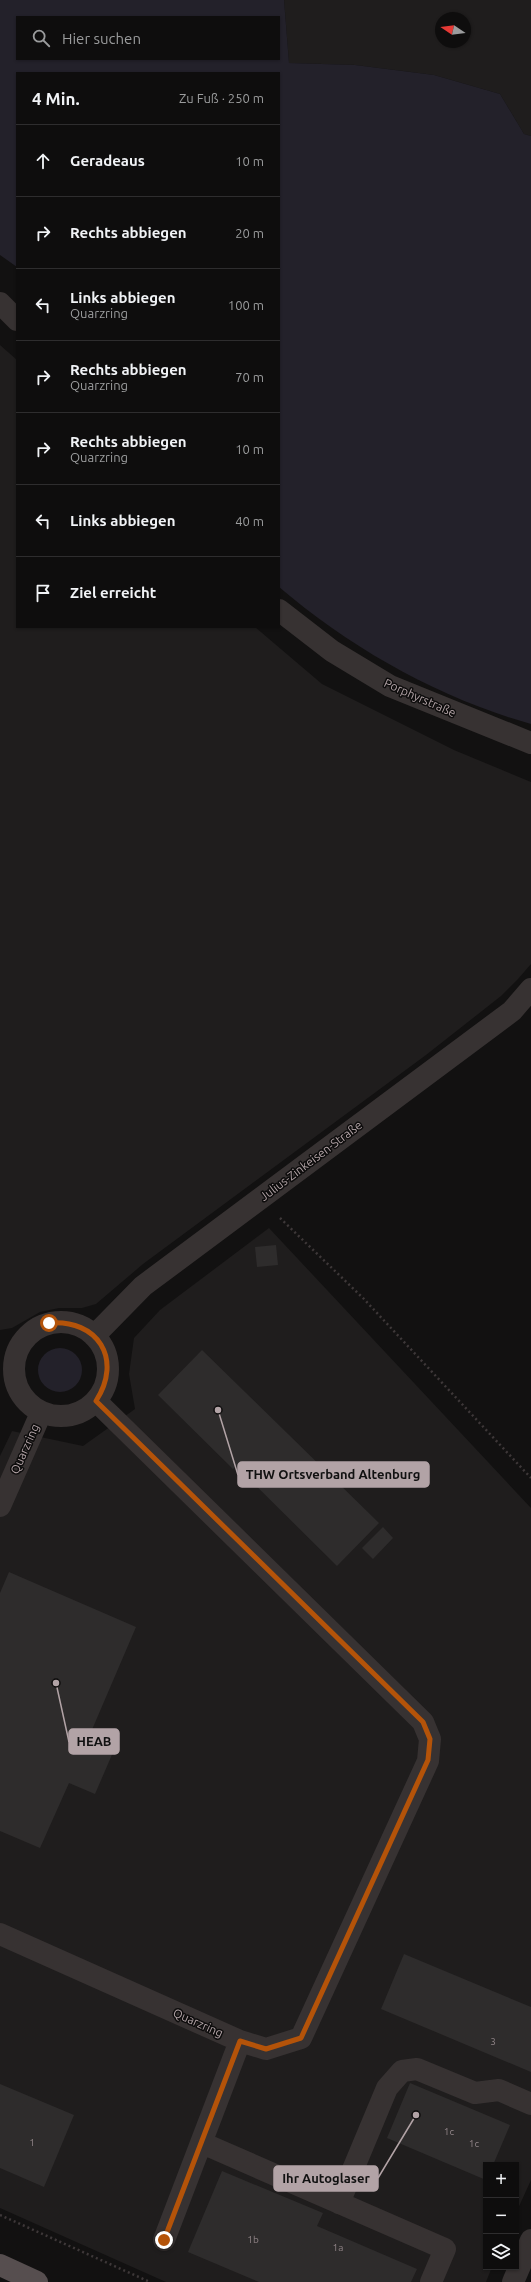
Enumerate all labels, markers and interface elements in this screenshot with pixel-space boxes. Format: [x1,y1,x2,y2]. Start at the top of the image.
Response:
north arrow [435,12,471,48]
search box [16,16,280,60]
icon: search [30,27,52,49]
text: Hier suchen [62,30,141,47]
text: 4 Min. [32,89,80,108]
text: Zu Fuß · 250 m [179,91,264,105]
icon: ahead [32,150,54,172]
text: Geradeaus [70,152,145,169]
text: 10 m [235,154,264,168]
icon: right [32,222,54,244]
text: Rechts abbiegen [70,224,187,241]
text: 20 m [235,226,264,240]
text: Links abbiegen [70,289,175,306]
icon: left [32,294,54,316]
text: 100 m [228,298,264,312]
text: Quarzring [70,306,128,320]
text: Rechts abbiegen [70,361,187,378]
icon: right [32,366,54,388]
text: 70 m [235,370,264,384]
text: Quarzring [70,378,128,392]
text: Rechts abbiegen [70,433,187,450]
icon: right [32,438,54,460]
text: 10 m [235,442,264,456]
text: Quarzring [70,450,128,464]
icon: left [32,510,54,532]
text: Links abbiegen [70,512,175,529]
text: 40 m [235,514,264,528]
icon: arrive [32,582,54,604]
text: Ziel erreicht [70,584,156,601]
street label: Porphyrstraße [382,676,458,719]
street label: Julius-Zinkeisen-Straße [257,1118,364,1203]
route start [40,1314,58,1332]
street label: Quarzring [8,1422,41,1476]
callout: THW Ortsverband Altenburg [238,1462,429,1487]
text: THW Ortsverband Altenburg [246,1467,420,1481]
callout: HEAB [69,1729,119,1754]
text: HEAB [77,1734,112,1748]
street label: Quarzring [171,2006,225,2039]
house number: 3 [490,2036,496,2047]
house number: 1c [444,2126,454,2137]
house number: 1 [29,2137,35,2148]
house number: 1c [469,2138,479,2149]
map controls [483,2162,519,2270]
button: + [483,2162,519,2198]
callout: Ihr Autoglaser [274,2166,378,2191]
text: Ihr Autoglaser [282,2171,370,2185]
button: − [483,2198,519,2234]
route end [155,2231,173,2249]
house number: 1b [247,2234,259,2245]
button: layers [483,2234,519,2270]
house number: 1a [333,2242,343,2253]

